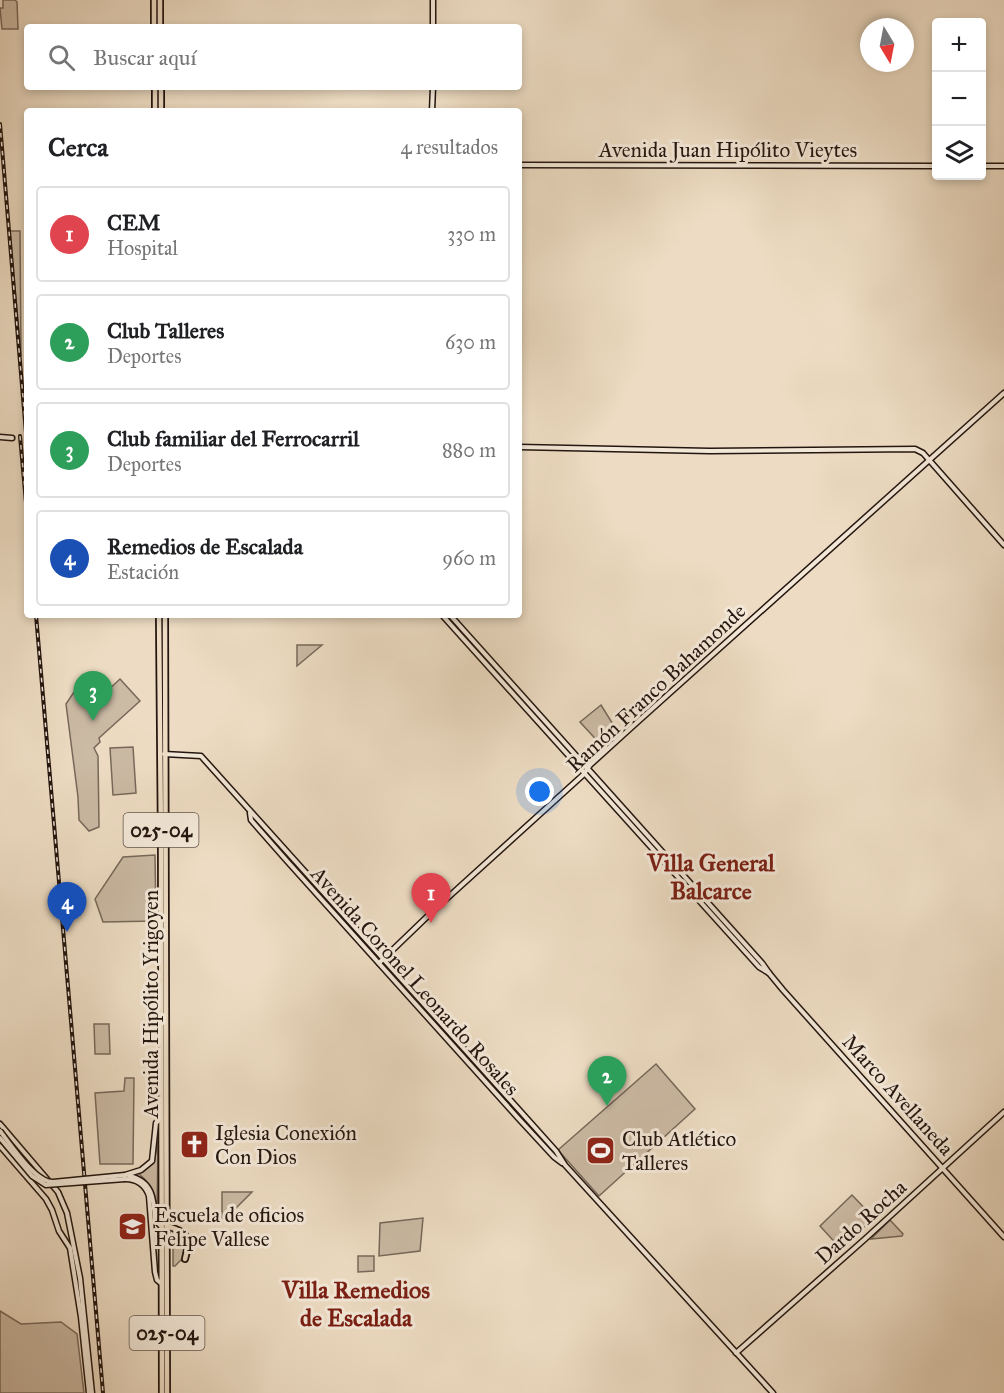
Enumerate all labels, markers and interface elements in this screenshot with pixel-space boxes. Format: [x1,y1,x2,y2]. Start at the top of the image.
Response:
north arrow [860,18,914,72]
map controls [932,18,986,180]
button: + [932,18,986,72]
search box [24,24,522,90]
icon: search [45,41,78,74]
text: Buscar aquí [93,44,196,71]
button: − [932,72,986,126]
button: layers [932,126,986,180]
text: Cerca [48,131,108,163]
text: 4 resultados [400,135,498,159]
street label: Avenida Juan Hipólito Vieytes [598,137,857,163]
text: CEM [107,209,160,236]
text: 1 [66,222,73,246]
text: 330 m [447,222,496,246]
text: Hospital [107,236,178,260]
text: Club Talleres [107,317,224,344]
text: 2 [65,330,74,354]
text: 630 m [445,330,496,354]
text: Deportes [107,344,182,368]
text: Club familiar del Ferrocarril [107,425,359,452]
text: 3 [66,438,74,462]
text: 880 m [442,438,496,462]
text: Deportes [107,452,182,476]
text: Remedios de Escalada [107,533,303,560]
text: 4 [64,546,75,570]
text: 960 m [442,546,496,570]
text: Estación [107,560,179,584]
street label: Ramón Franco Bahamonde [561,598,751,778]
pin: 3 [74,672,112,721]
your location [525,777,554,806]
road number: 025-04 [124,813,198,847]
district label: Villa General Balcarce [646,848,775,906]
street label: Avenida Coronel Leonardo Rosales [305,860,525,1101]
pin: 1 [412,874,450,923]
pin: 4 [48,882,86,932]
street label: Avenida Hipólito Yrigoyen [138,890,164,1119]
street label: Marco Avellaneda [837,1029,959,1161]
pin: 2 [588,1056,626,1106]
place label: Iglesia Conexión Con Dios [215,1120,357,1170]
place label: Club Atlético Talleres [622,1126,737,1176]
church icon: Iglesia Conexión Con Dios [178,1129,210,1161]
sports icon: Club Atlético Talleres [585,1135,617,1167]
street label: Dardo Rocha [810,1174,912,1270]
place label: Escuela de oficios Felipe Vallese [154,1202,304,1252]
school or university icon: Escuela de oficios Felipe Vallese [117,1211,149,1243]
district label: Villa Remedios de Escalada [281,1275,430,1333]
road number: 025-04 [130,1316,204,1350]

